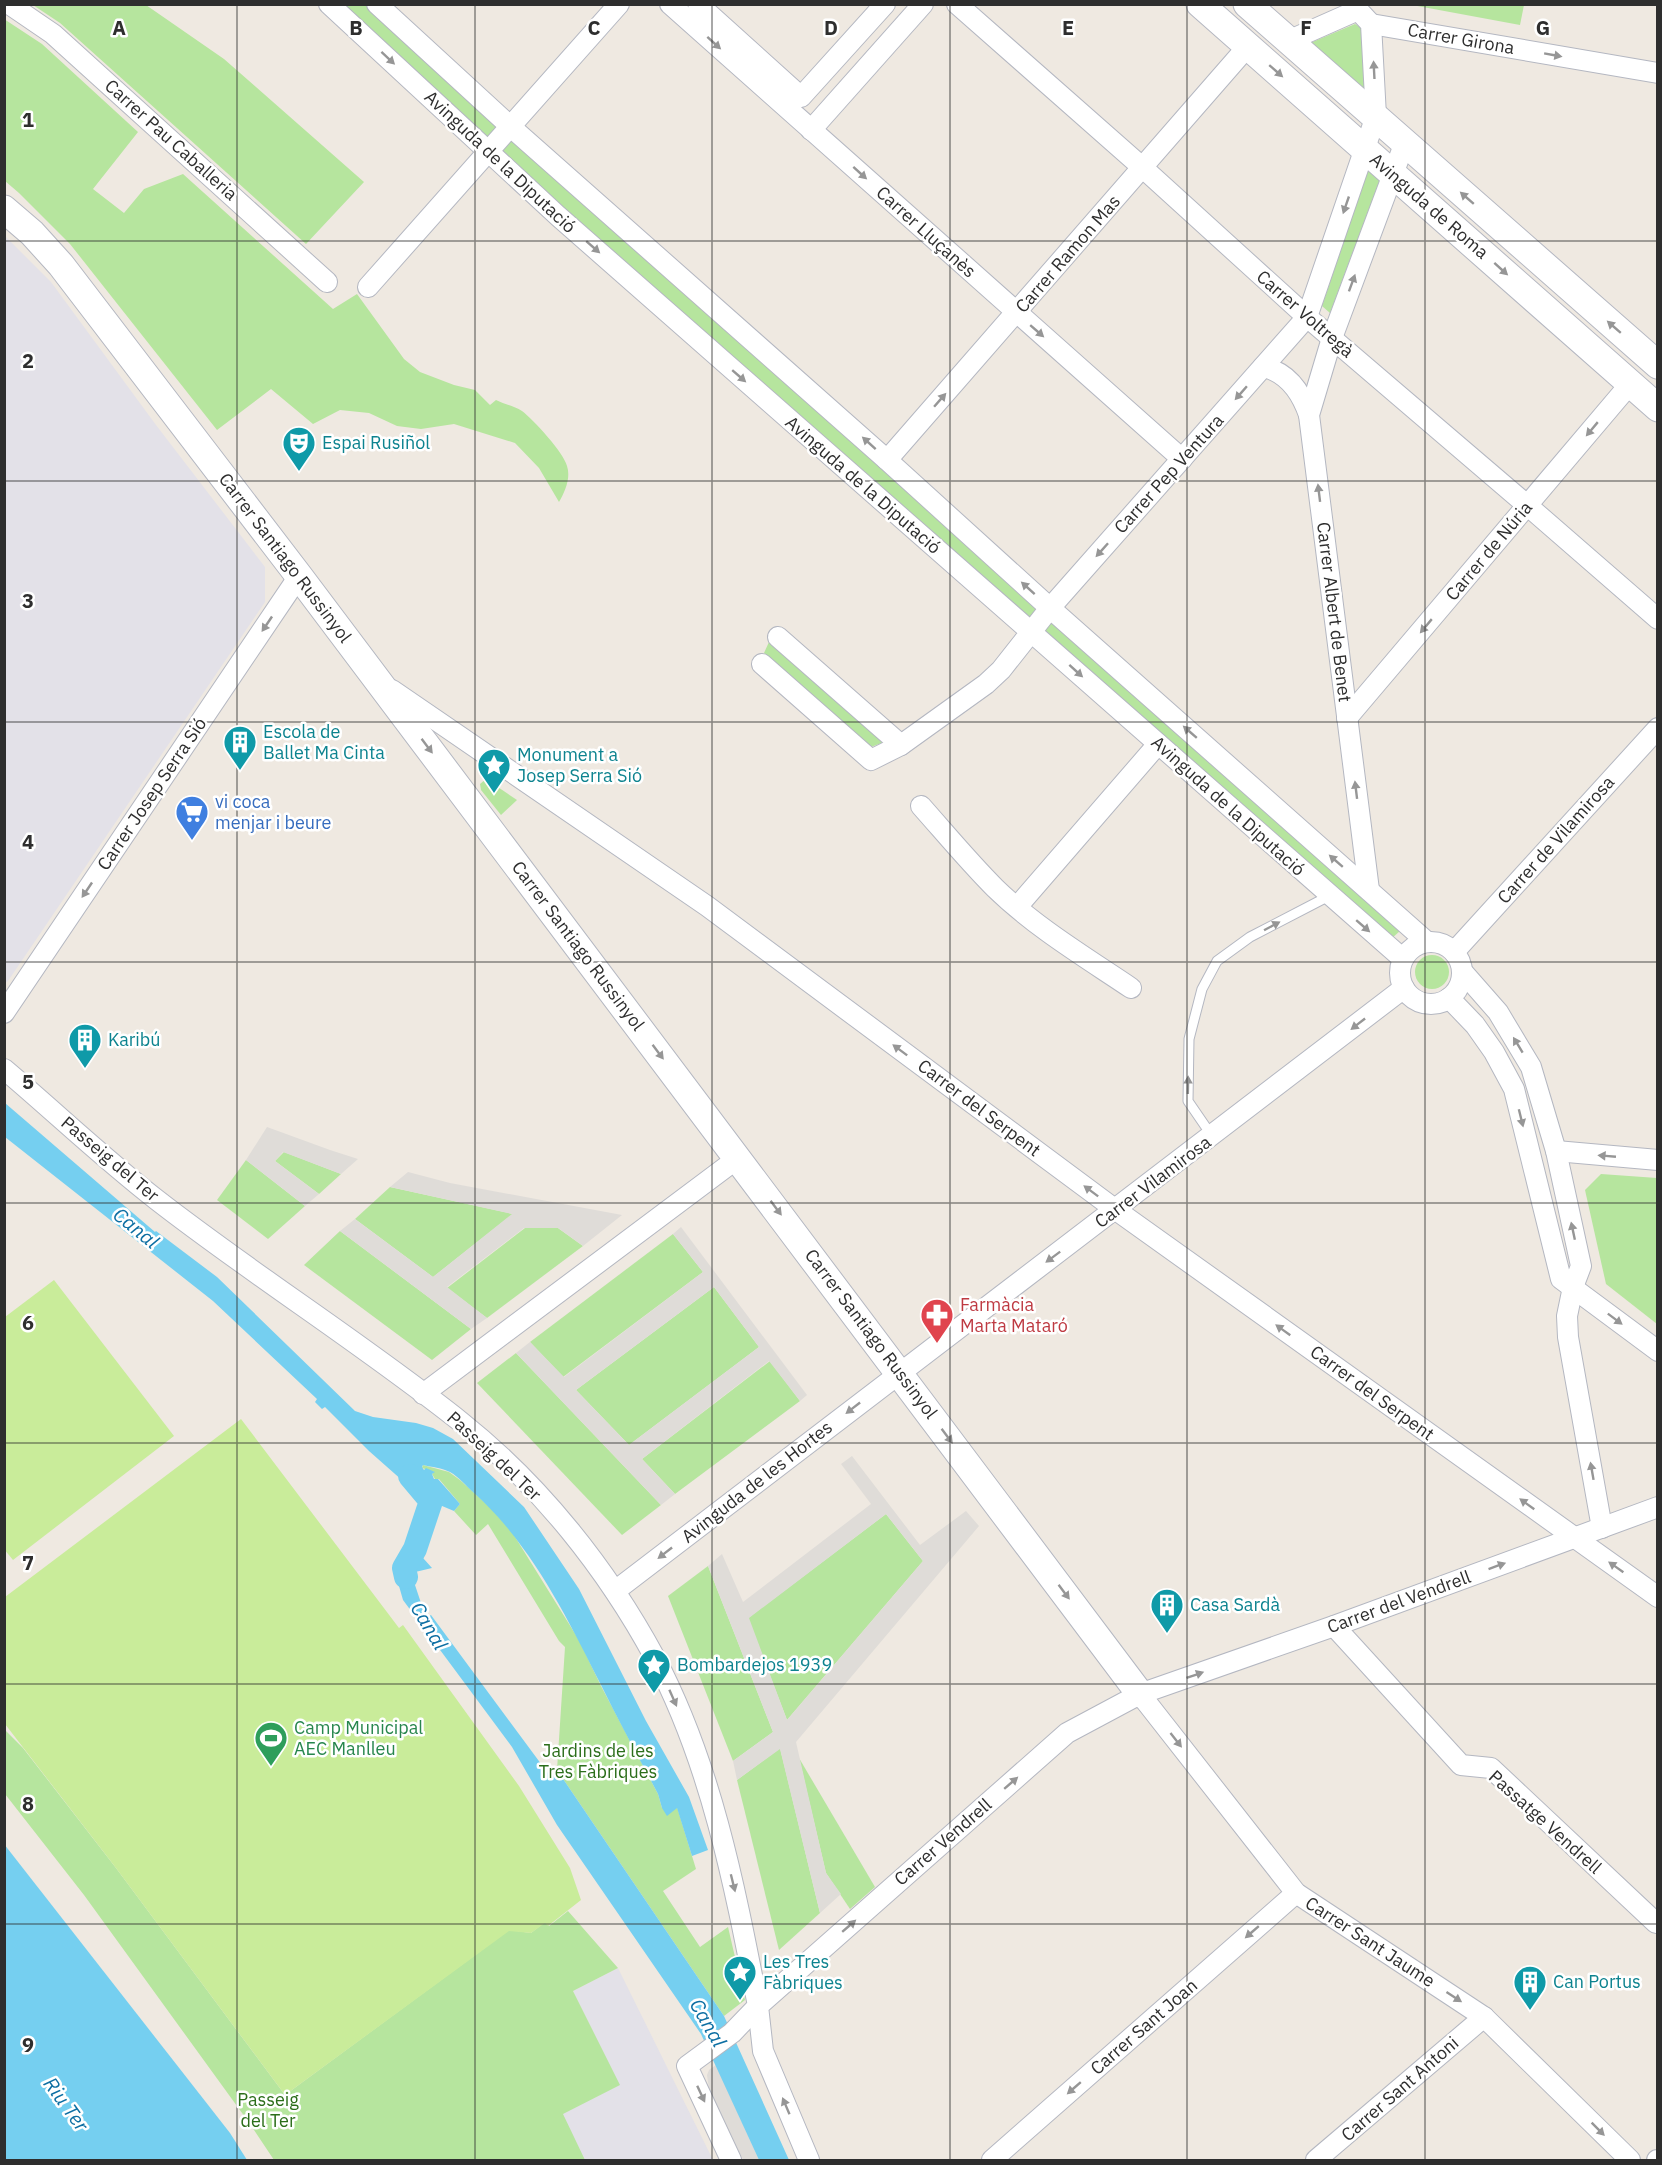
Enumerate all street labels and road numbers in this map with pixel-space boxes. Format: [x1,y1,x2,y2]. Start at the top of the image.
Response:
street label: Carrer Girona [1406,18,1517,59]
street label: Carrer Pau Caballeria [100,74,243,206]
street label: Avinguda de la Diputació [420,85,581,238]
street label: Avinguda de Roma [1365,148,1494,264]
street label: Carrer Lluçanès [872,181,981,282]
street label: Carrer Ramon Mas [1010,190,1125,317]
street label: Carrer Voltregà [1252,265,1359,362]
street label: Carrer Pep Ventura [1109,409,1229,538]
street label: Avinguda de la Diputació [781,411,946,559]
street label: Carrer Santiago Russinyol [214,468,357,647]
street label: Carrer de Núria [1440,496,1537,605]
street label: Carrer Albert de Benet [1312,521,1357,703]
street label: Carrer Josep Serra Sió [92,713,211,875]
street label: Avinguda de la Diputació [1147,731,1310,881]
street label: Carrer de Vilamirosa [1492,771,1619,908]
street label: Carrer Santiago Russinyol [507,856,650,1035]
street label: Carrer del Serpent [913,1054,1045,1161]
street label: Passeig del Ter [57,1111,164,1207]
street label: Carrer Vilamirosa [1090,1130,1216,1233]
street label: Carrer Santiago Russinyol [800,1244,943,1423]
street label: Carrer del Serpent [1306,1340,1439,1445]
street label: Passeig del Ter [442,1406,547,1506]
street label: Avinguda de les Hortes [677,1415,837,1548]
street label: Carrer del Vendrell [1324,1565,1474,1638]
street label: Passatge Vendrell [1484,1765,1607,1878]
street label: Carrer Vendrell [889,1793,996,1890]
street label: Carrer Sant Jaume [1301,1891,1440,1992]
street label: Carrer Sant Joan [1085,1974,1202,2079]
street label: Carrer Sant Antoni [1336,2031,1463,2146]

